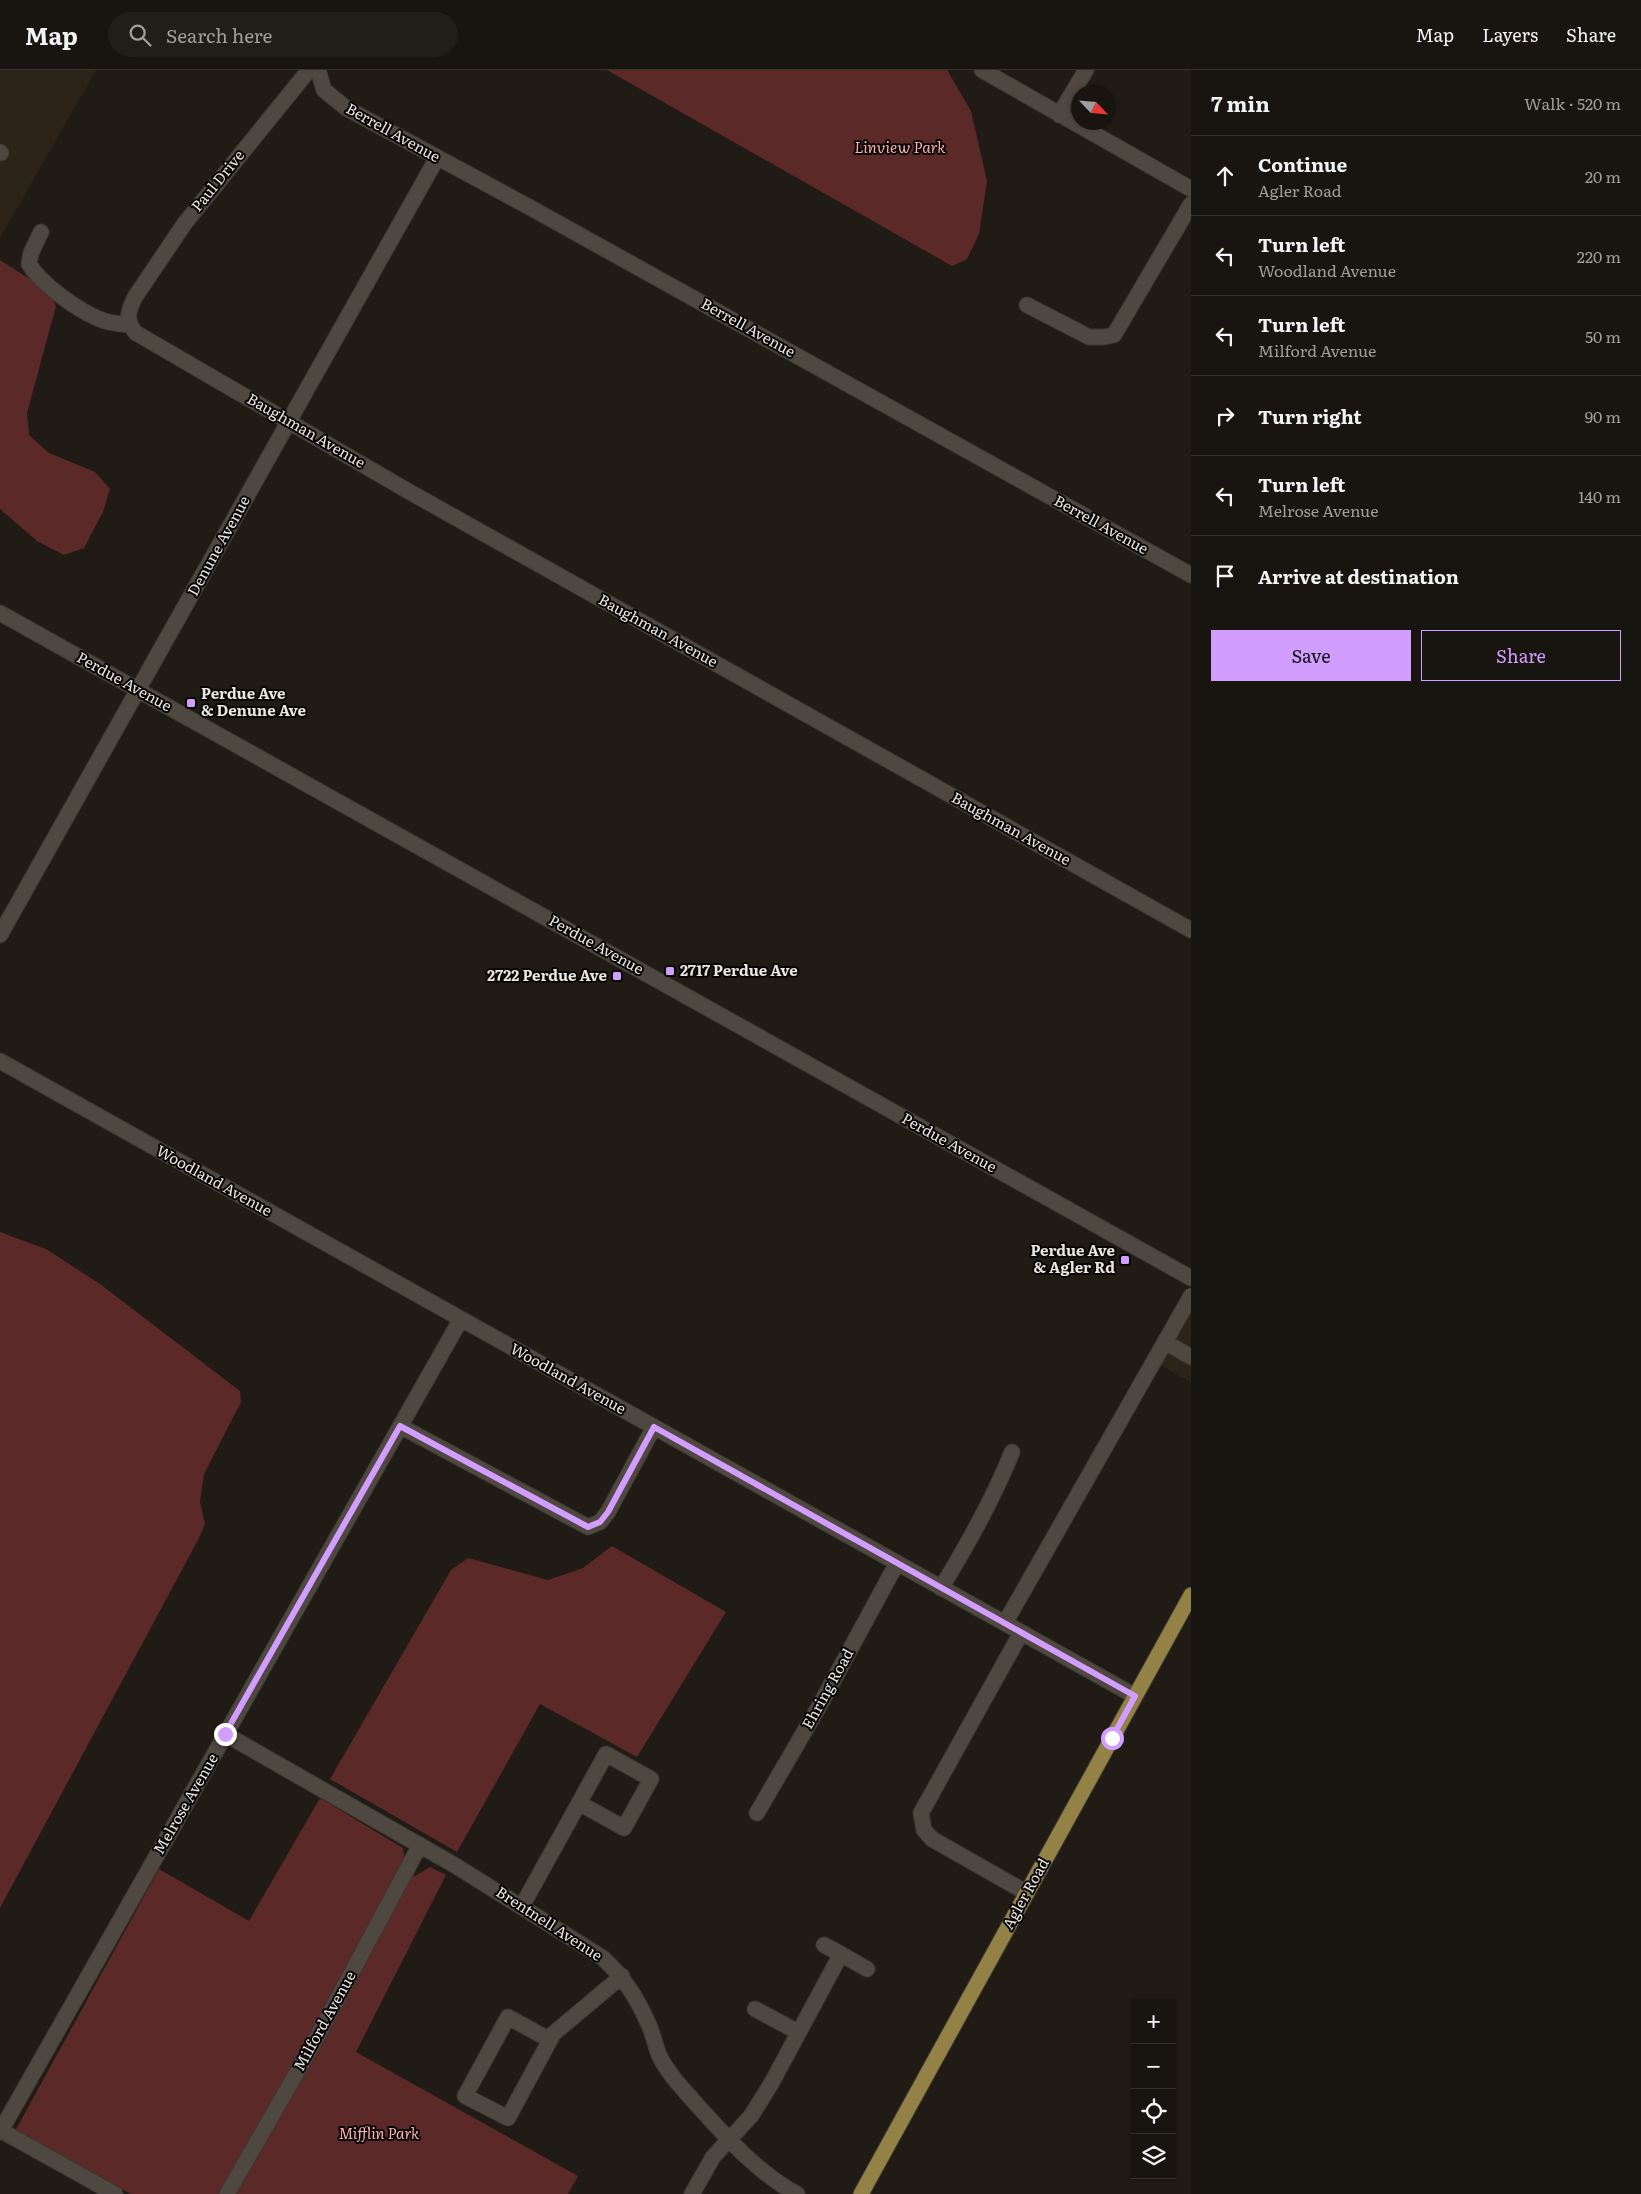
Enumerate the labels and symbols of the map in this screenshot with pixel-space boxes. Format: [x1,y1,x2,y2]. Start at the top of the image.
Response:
north arrow [1071,85,1116,130]
street label: Berrell Avenue [342,96,445,167]
park label: Linview Park [855,135,946,158]
street label: Paul Drive [185,144,249,216]
street label: Berrell Avenue [697,291,800,362]
street label: Baughman Avenue [243,386,370,473]
street label: Berrell Avenue [1050,488,1153,559]
street label: Denune Avenue [181,491,255,600]
street label: Baughman Avenue [595,587,723,672]
street label: Perdue Avenue [73,645,177,716]
place label: Perdue Ave & Denune Ave [201,681,307,721]
marker: Perdue Ave & Denune Ave [185,697,197,709]
street label: Baughman Avenue [948,785,1076,870]
street label: Perdue Avenue [545,908,649,979]
place label: 2717 Perdue Ave [680,958,798,981]
place label: 2722 Perdue Ave [487,963,608,986]
marker: 2717 Perdue Ave [664,965,676,977]
marker: 2722 Perdue Ave [611,970,623,982]
street label: Perdue Avenue [898,1106,1002,1177]
street label: Woodland Avenue [153,1138,277,1221]
place label: Perdue Ave & Agler Rd [1030,1238,1116,1278]
marker: Perdue Ave & Agler Rd [1119,1254,1131,1266]
street label: Woodland Avenue [507,1336,631,1419]
street label: Ehring Road [795,1644,858,1733]
route end [214,1723,237,1746]
route start [1101,1727,1124,1750]
street label: Melrose Avenue [146,1748,223,1858]
street label: Agler Road [996,1853,1054,1933]
street label: Brentnell Avenue [492,1880,608,1966]
street label: Milford Avenue [287,1966,361,2074]
park label: Mifflin Park [339,2121,420,2144]

